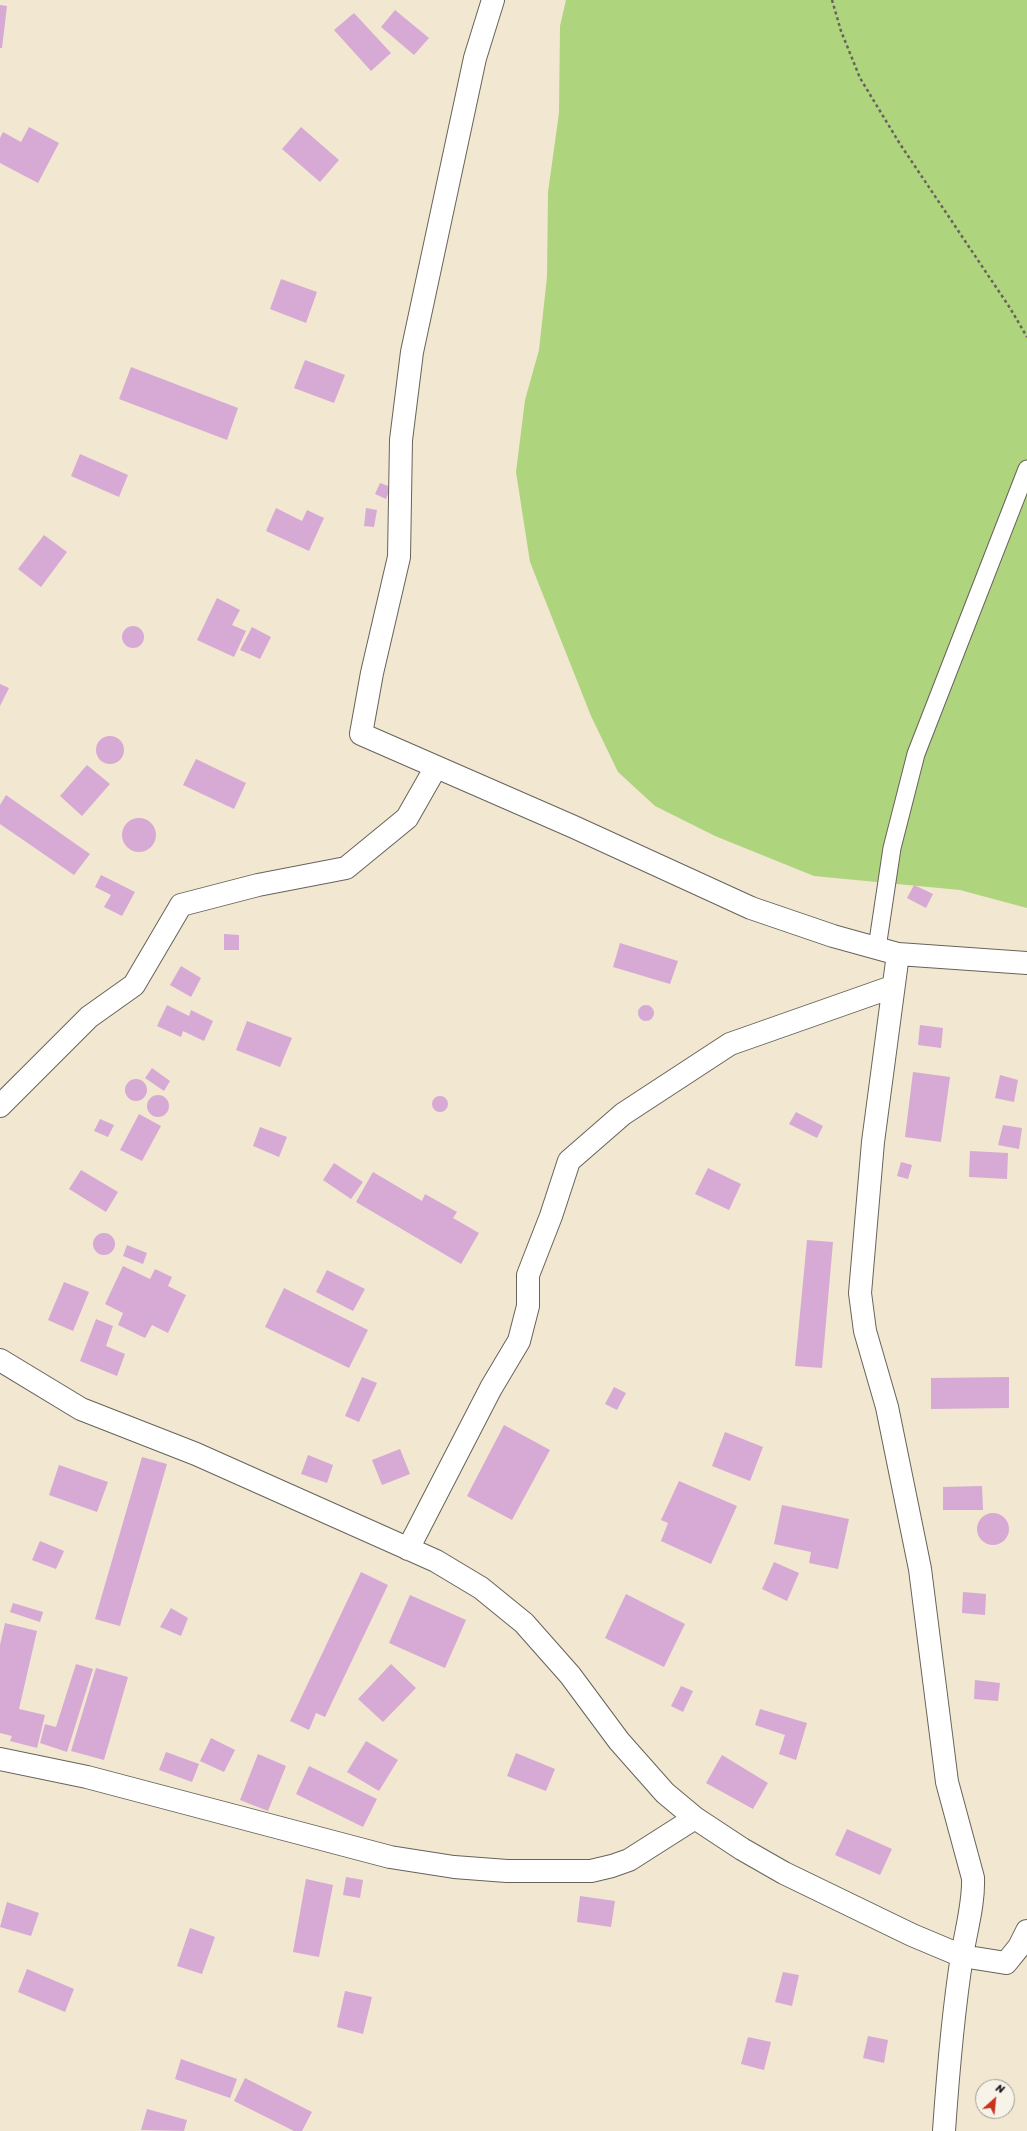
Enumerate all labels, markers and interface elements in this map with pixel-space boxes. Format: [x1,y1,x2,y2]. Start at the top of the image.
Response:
north arrow [975,2079,1015,2119]
text: N [993,2079,1008,2099]

